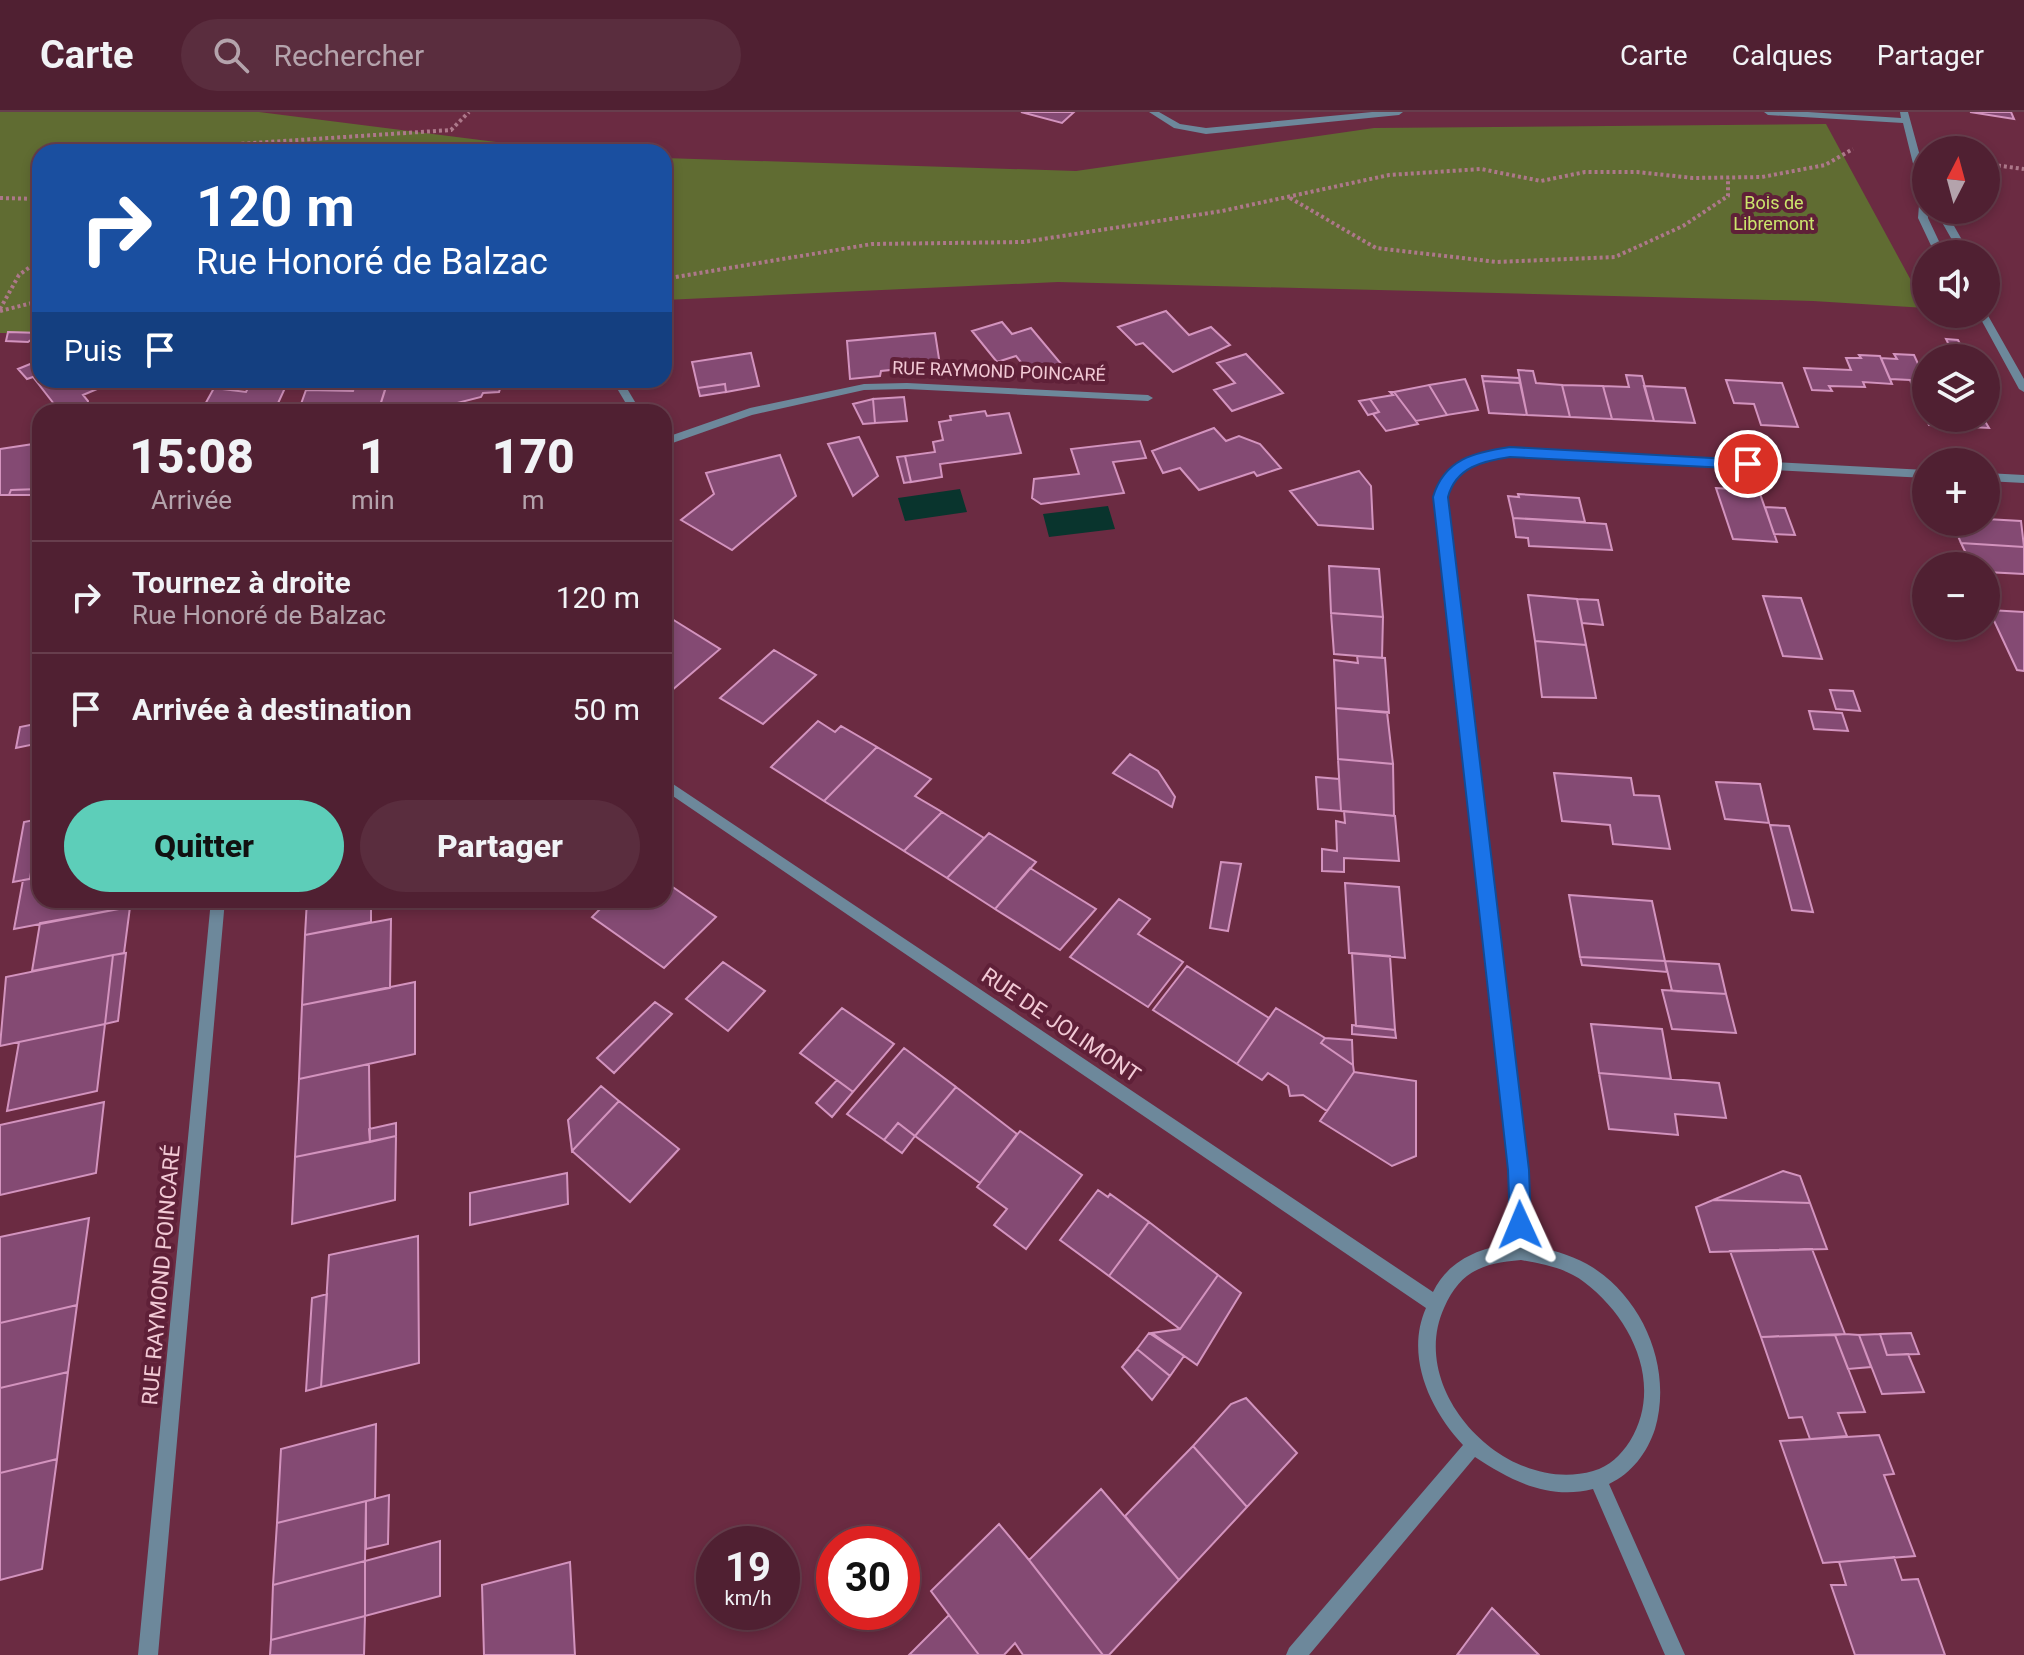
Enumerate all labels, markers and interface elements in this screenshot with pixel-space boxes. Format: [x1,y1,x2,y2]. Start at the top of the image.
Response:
search box [181,19,741,91]
text: Carte [40,33,133,77]
icon: search [209,33,253,77]
text: Rechercher [273,38,424,73]
text: Carte [1620,39,1688,72]
text: Calques [1732,39,1833,72]
text: Partager [1877,39,1984,72]
north arrow [1912,136,2000,224]
map controls [1912,136,2000,640]
text: 120 m [196,174,355,240]
icon: right [64,176,168,280]
park label: Bois de Libremont [1733,192,1815,234]
button: sound [1912,240,2000,328]
text: Rue Honoré de Balzac [196,241,548,283]
icon: arrive [138,328,182,372]
text: Puis [64,333,122,368]
button: layers [1912,344,2000,432]
street label: RUE RAYMOND POINCARÉ [892,357,1106,385]
text: 15:08 [129,428,254,485]
text: 1 [359,428,387,485]
text: 170 [492,428,575,485]
pin [1714,430,1782,498]
icon: arrive [1726,442,1770,486]
button: + [1912,448,2000,536]
text: Arrivée [151,485,232,515]
text: min [351,485,395,515]
text: m [522,485,545,515]
button: − [1912,552,2000,640]
text: Tournez à droite [132,565,351,600]
icon: right [64,575,108,619]
text: 120 m [556,580,640,615]
text: Rue Honoré de Balzac [132,600,386,630]
icon: arrive [64,687,108,731]
text: Arrivée à destination [132,692,412,727]
text: 50 m [573,692,640,727]
button: Quitter [64,800,344,892]
button: Partager [360,800,640,892]
street label: RUE DE JOLIMONT [977,963,1145,1087]
street label: RUE RAYMOND POINCARÉ [137,1144,185,1406]
position arrow [1478,1183,1562,1267]
speed limit sign: 30 [816,1526,920,1630]
text: 19 [725,1544,771,1591]
text: km/h [725,1586,771,1610]

